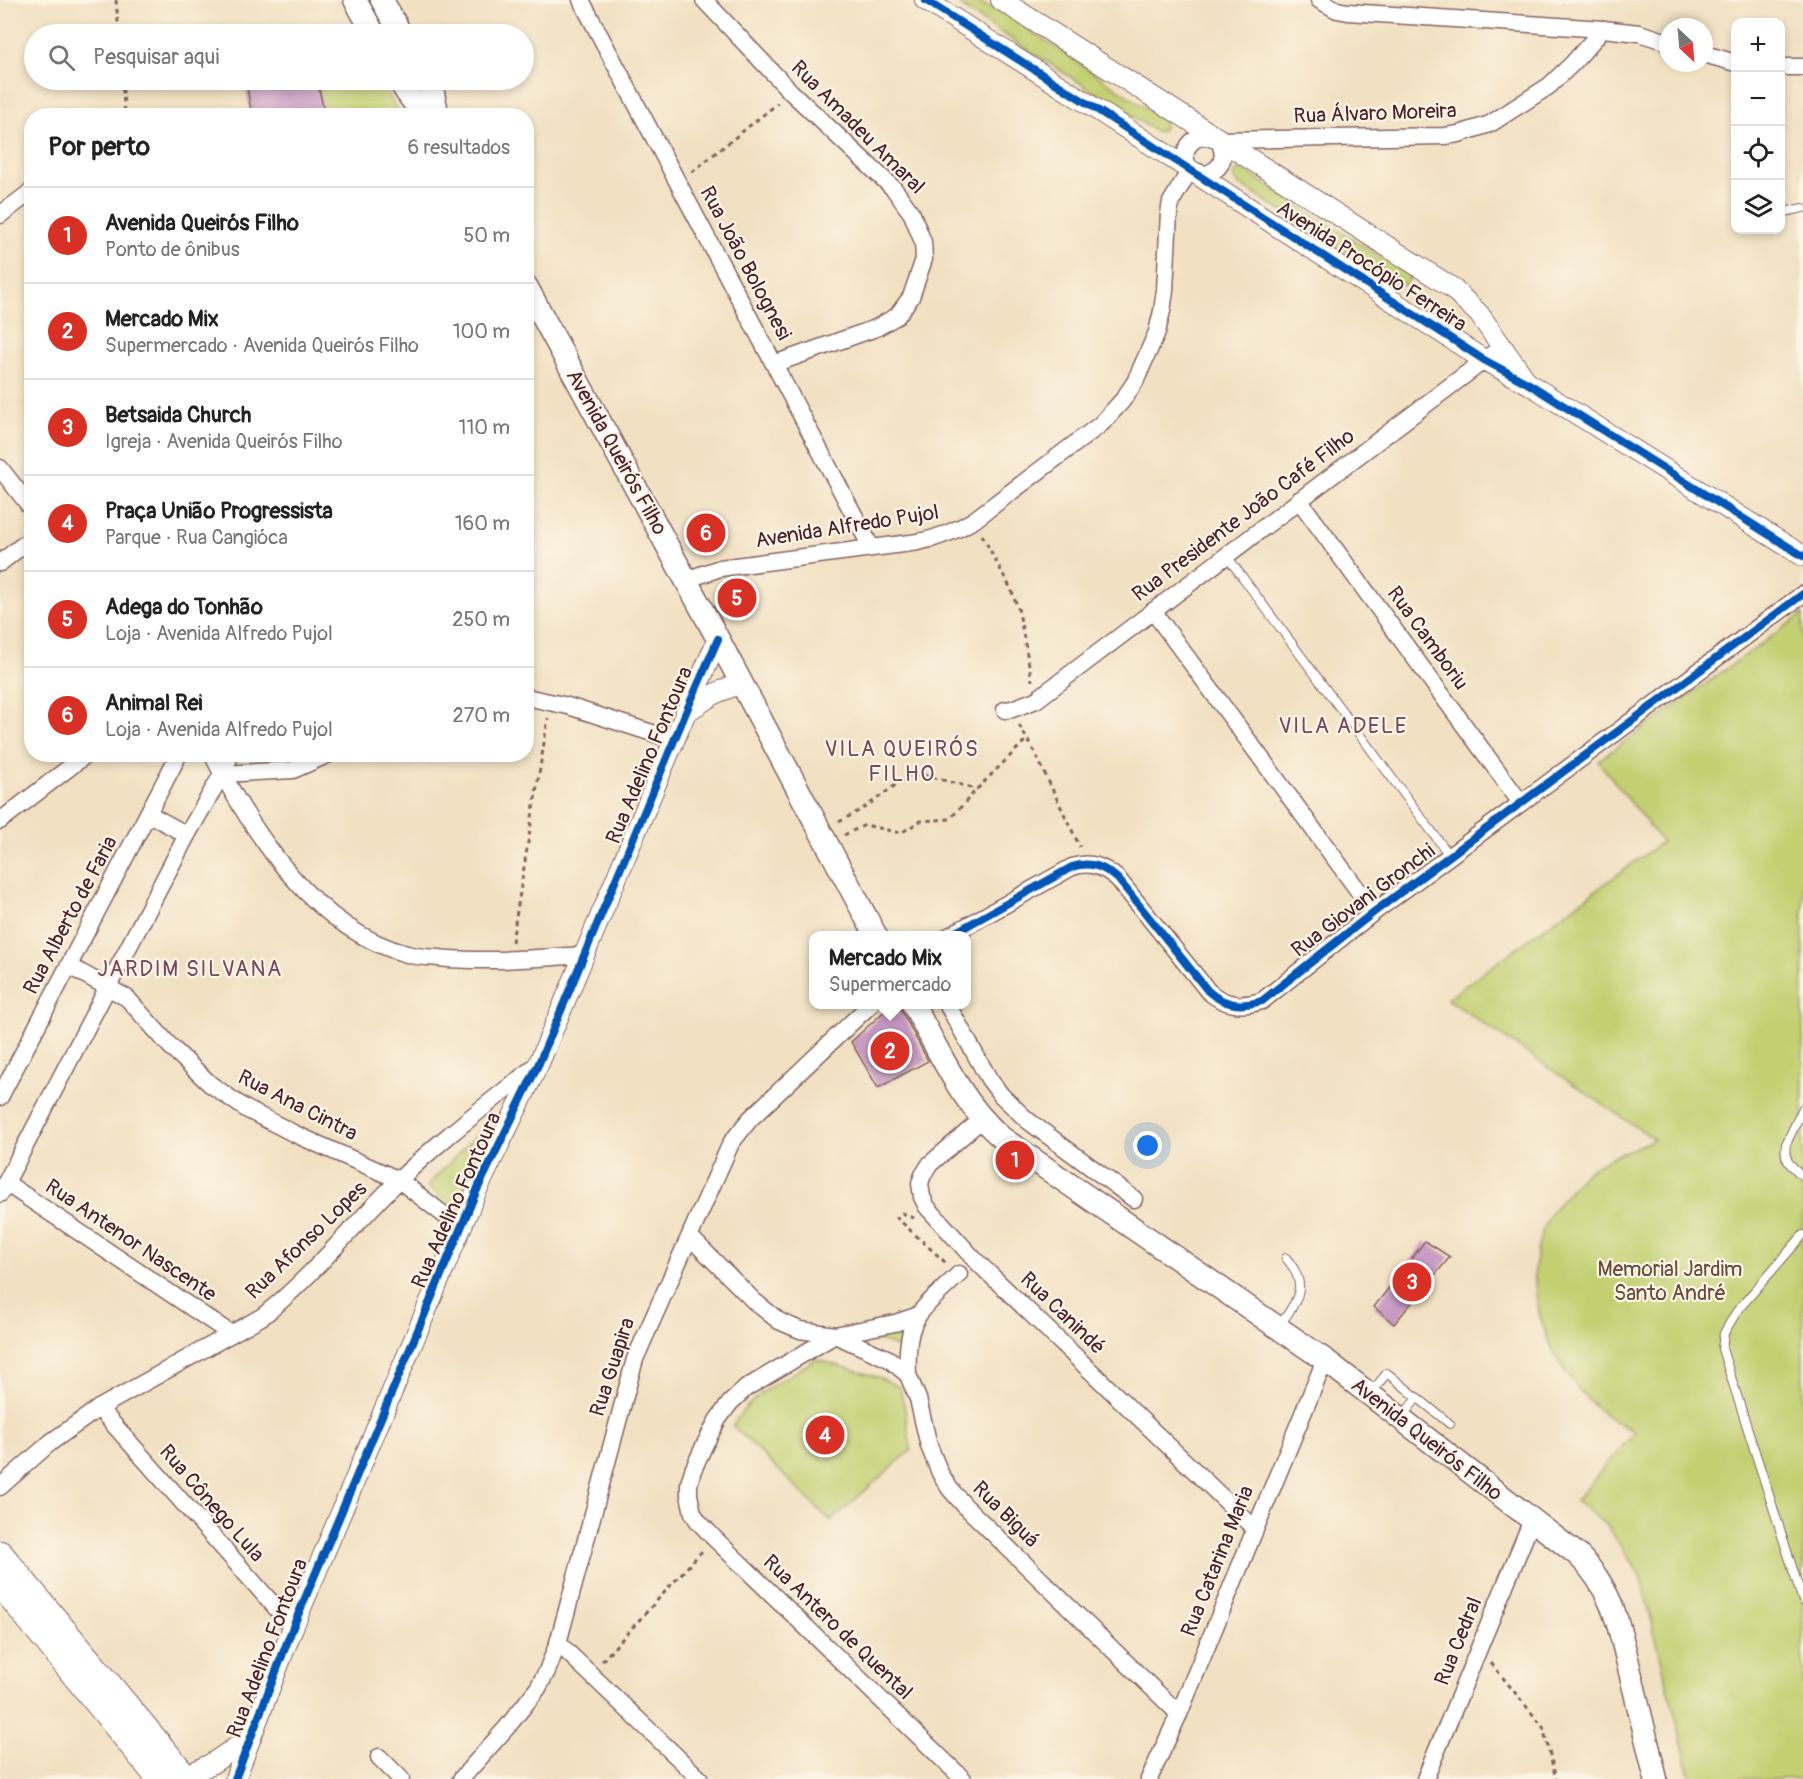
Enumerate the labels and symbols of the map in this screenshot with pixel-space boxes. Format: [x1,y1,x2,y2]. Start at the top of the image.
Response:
north arrow [1659,18,1713,72]
street label: Rua Amadeu Amaral [785,55,930,200]
street label: Rua Álvaro Moreira [1293,97,1457,130]
street label: Rua João Bolognesi [694,182,798,345]
street label: Avenida Procópio Ferreira [1272,195,1472,338]
street label: Avenida Queirós Filho [560,365,673,540]
street label: Rua Presidente João Café Filho [1127,423,1360,608]
street label: Avenida Alfredo Pujol [753,499,941,554]
pin: 6 [686,510,726,556]
pin: 5 [718,576,756,620]
street label: Rua Camboriu [1381,581,1474,696]
street label: Rua Adelino Fontoura [600,662,699,848]
district label: VILA ADELE [1278,712,1408,740]
district label: VILA QUEIRÓS FILHO [825,735,979,788]
street label: Rua Alberto de Faria [17,831,124,999]
street label: Rua Giovani Gronchi [1286,837,1441,963]
district label: JARDIM SILVANA [97,955,283,983]
pin: 2 [870,1028,910,1074]
street label: Rua Ana Cintra [233,1064,362,1147]
street label: Rua Adelino Fontoura [405,1108,507,1293]
your location [1133,1131,1162,1160]
pin: 1 [996,1138,1034,1182]
street label: Rua Antenor Nascente [40,1173,222,1308]
street label: Rua Afonso Lopes [240,1175,373,1305]
park label: Memorial Jardim Santo André [1598,1256,1742,1307]
pin: 3 [1392,1260,1432,1304]
street label: Rua Canindé [1014,1266,1111,1361]
street label: Rua Guapira [584,1314,641,1420]
street label: Avenida Queirós Filho [1346,1372,1508,1507]
pin: 4 [806,1412,844,1458]
street label: Rua Cônego Lula [153,1439,270,1568]
street label: Rua Biguá [967,1475,1045,1553]
street label: Rua Catarina Maria [1175,1482,1260,1641]
street label: Rua Antero de Quental [757,1549,918,1706]
street label: Rua Adelino Fontoura [221,1555,314,1742]
street label: Rua Cedral [1429,1593,1488,1689]

